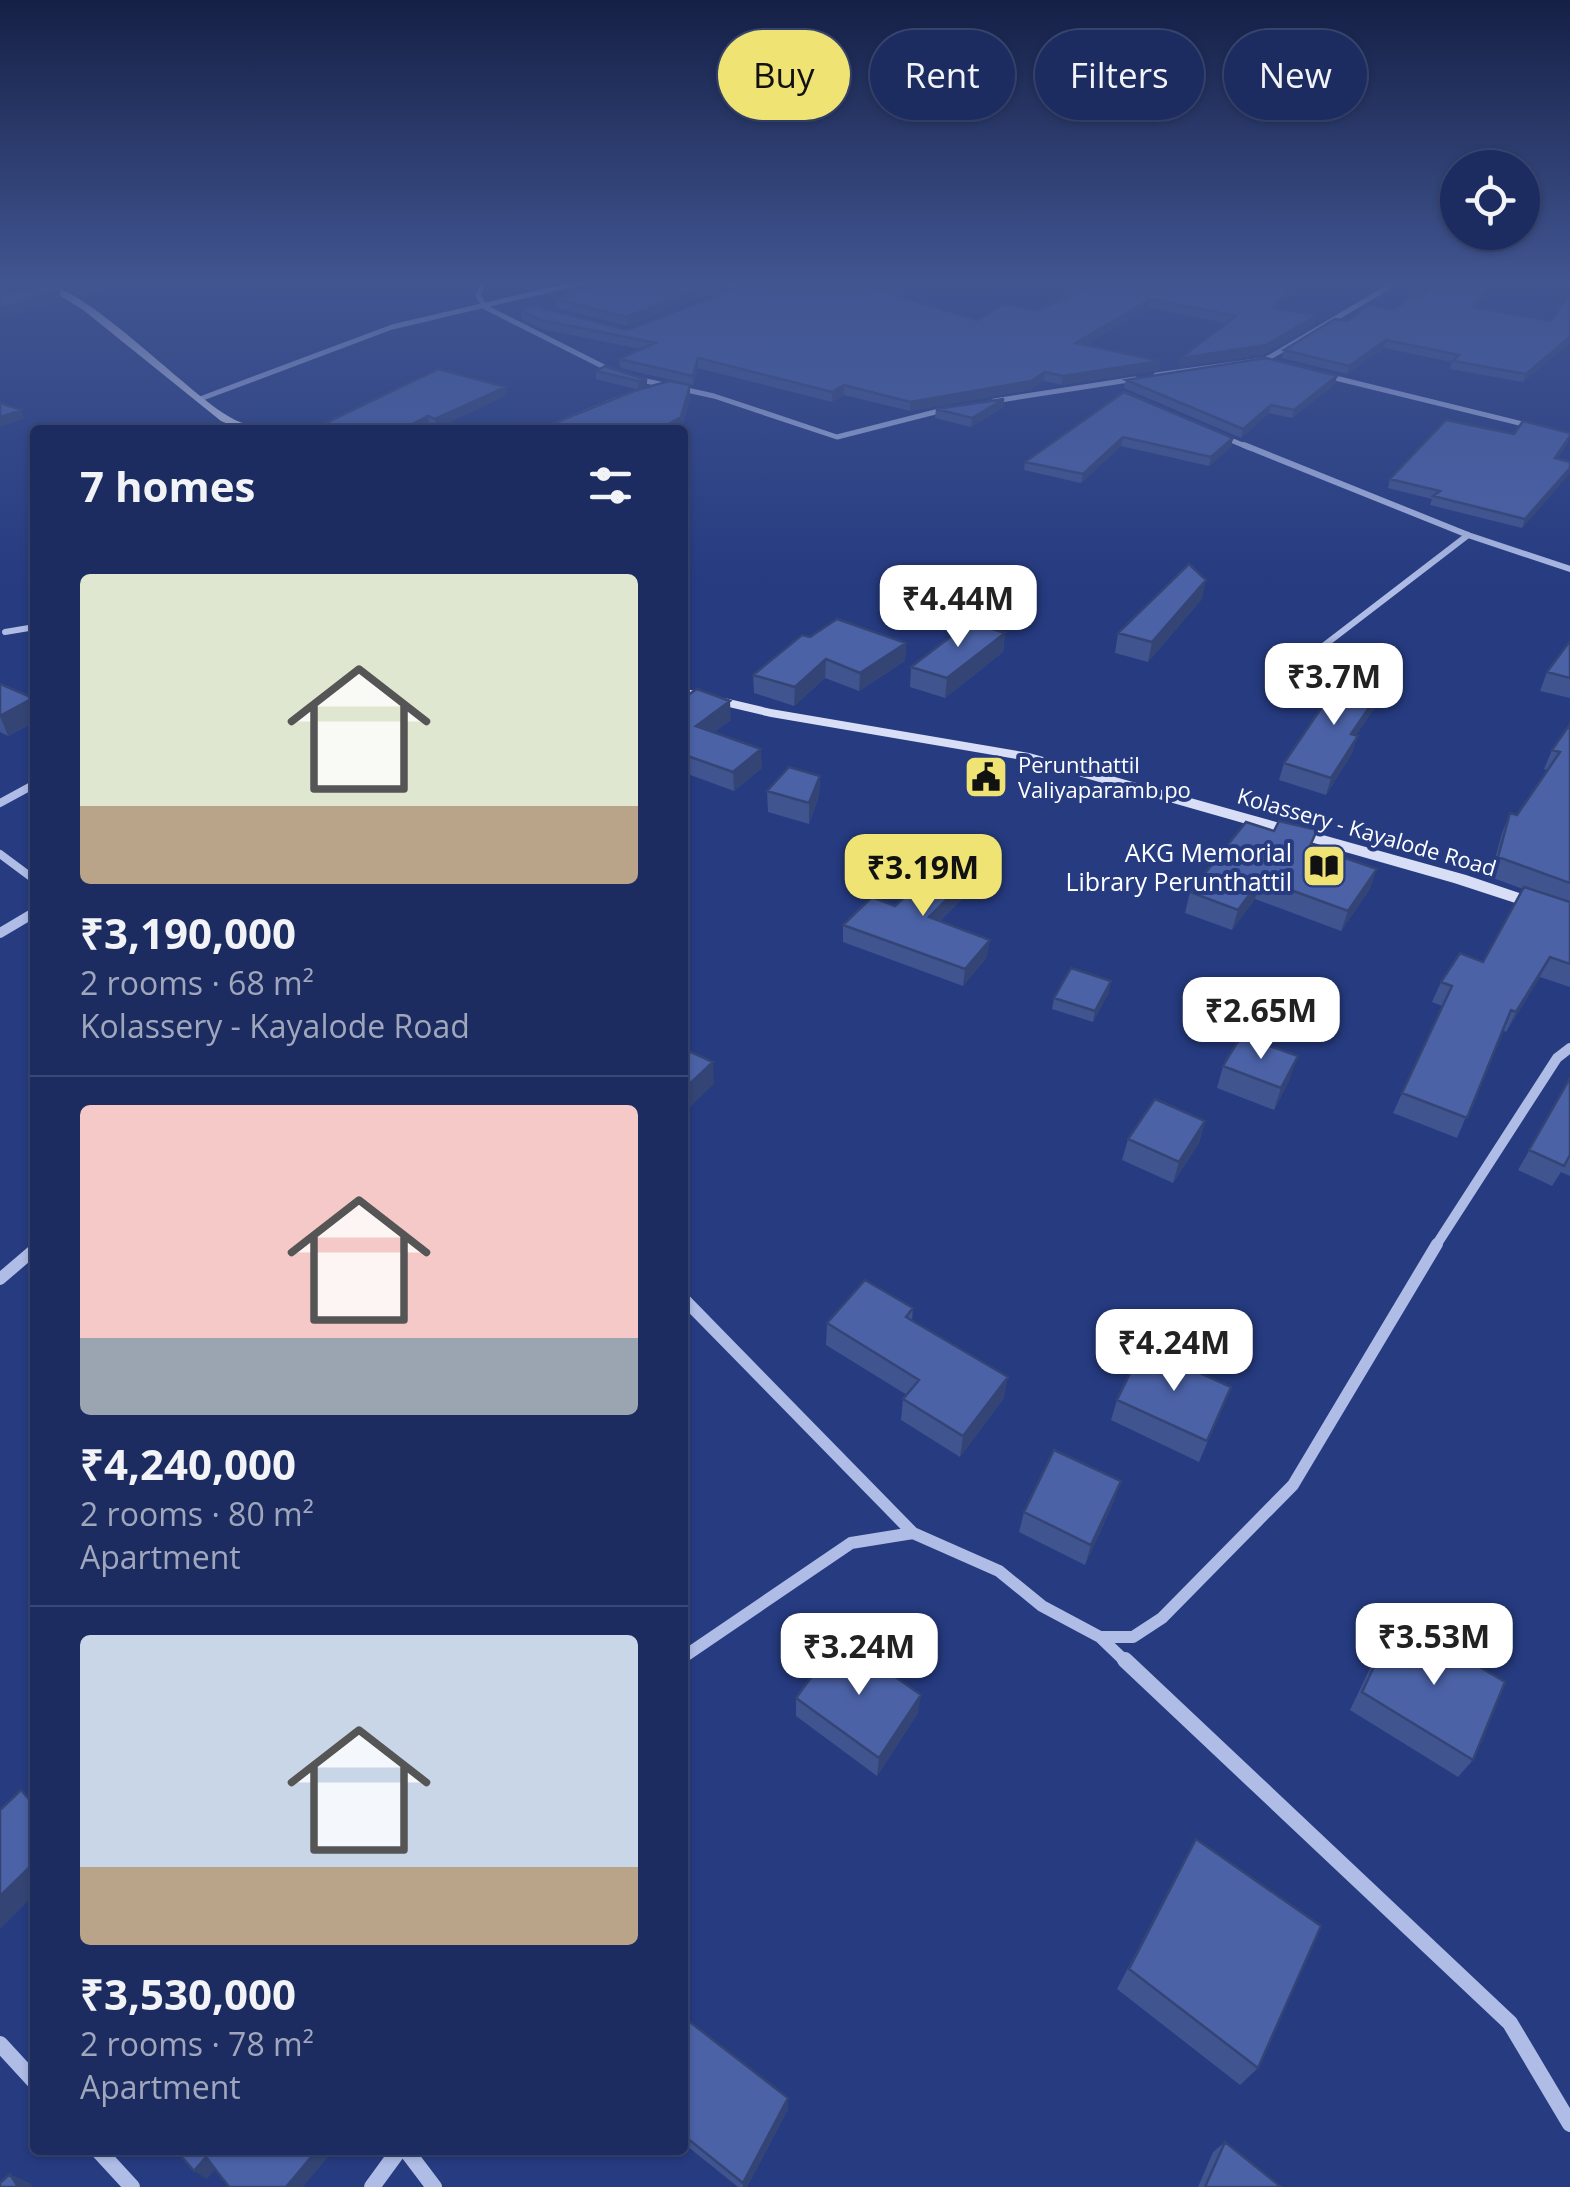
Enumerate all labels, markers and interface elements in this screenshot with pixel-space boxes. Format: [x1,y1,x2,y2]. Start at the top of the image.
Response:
chip: Buy [718,30,850,120]
chip: Rent [870,30,1015,120]
chip: Filters [1035,30,1204,120]
chip: New [1224,30,1367,120]
map controls [1440,150,1540,250]
button: locate [1440,150,1540,250]
text: 7 homes [80,457,255,514]
icon: filters [583,458,638,513]
pin: ₹4.44M [877,565,1039,650]
text: ₹4.44M [902,576,1014,619]
icon: home [269,639,449,819]
pin: ₹3.7M [1264,643,1404,728]
text: ₹3.7M [1287,654,1381,697]
place label: Perunthattil Valiyaparamb po [1018,749,1191,804]
public building icon: Perunthattil Valiyaparamb po [963,754,1009,800]
street label: Kolassery - Kayalode Road [1234,780,1500,882]
pin: ₹3.19M [842,834,1004,919]
place label: AKG Memorial Library Perunthattil [1065,835,1292,898]
library icon: AKG Memorial Library Perunthattil [1301,843,1347,889]
text: ₹3.19M [867,845,979,888]
text: ₹3,190,000 [80,904,296,961]
text: 2 rooms · 68 m² [80,961,314,1004]
pin: ₹2.65M [1180,977,1342,1062]
text: ₹2.65M [1205,988,1317,1031]
text: Kolassery - Kayalode Road [80,1004,470,1047]
icon: home [269,1170,449,1350]
pin: ₹4.24M [1093,1309,1255,1394]
text: ₹4.24M [1118,1320,1230,1363]
text: ₹4,240,000 [80,1435,296,1492]
text: 2 rooms · 80 m² [80,1492,314,1535]
text: Apartment [80,1535,241,1578]
pin: ₹3.53M [1353,1603,1515,1688]
pin: ₹3.24M [778,1613,940,1698]
text: ₹3.53M [1378,1614,1490,1657]
text: ₹3.24M [803,1624,915,1667]
icon: home [269,1700,449,1880]
text: ₹3,530,000 [80,1965,296,2022]
text: 2 rooms · 78 m² [80,2022,314,2065]
text: Apartment [80,2065,241,2108]

